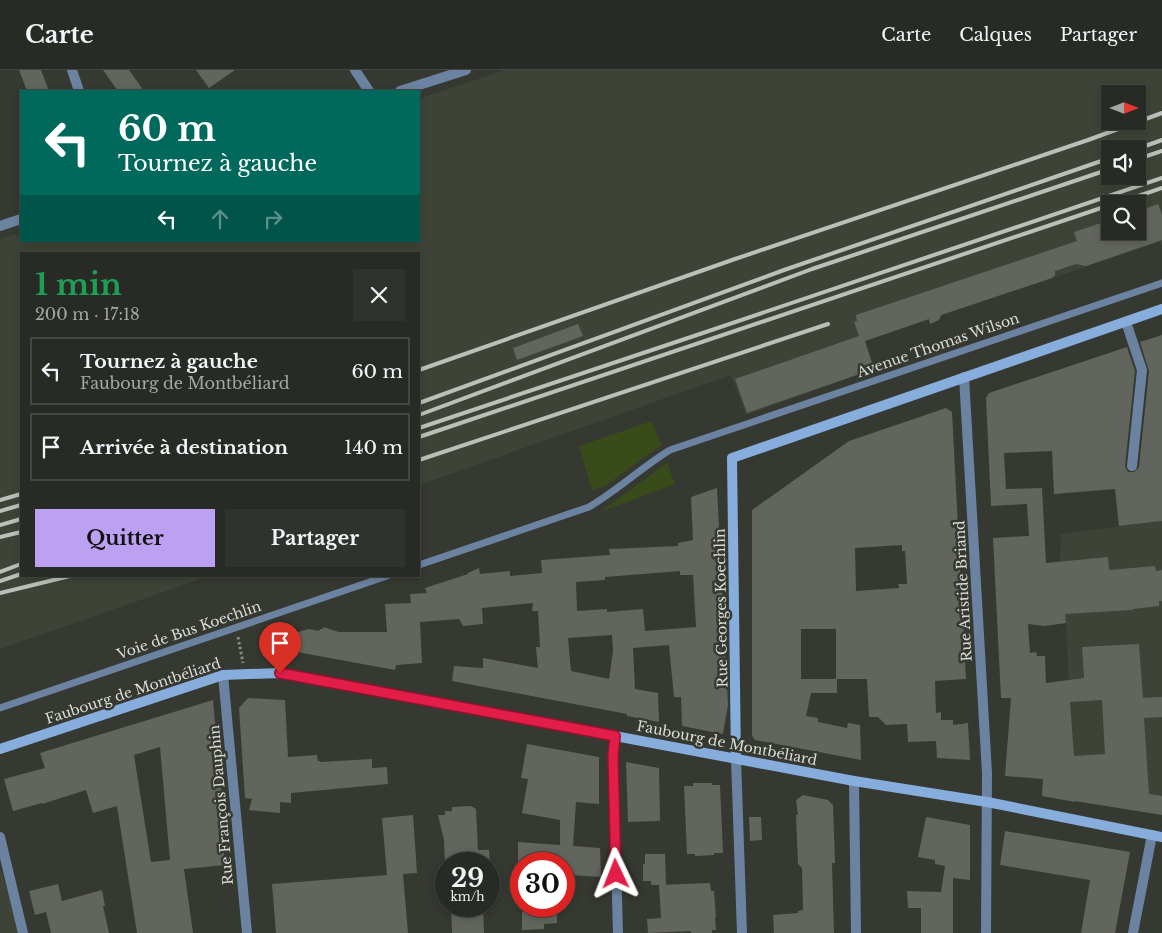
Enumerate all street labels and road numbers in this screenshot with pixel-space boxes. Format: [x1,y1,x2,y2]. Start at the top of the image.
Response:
street label: Avenue Thomas Wilson [854,309,1022,382]
street label: Rue Aristide Briand [950,520,976,662]
street label: Rue Georges Koechlin [711,528,731,688]
street label: Voie de Bus Koechlin [114,597,264,663]
street label: Faubourg de Montbéliard [43,654,223,728]
street label: Faubourg de Montbéliard [635,717,819,769]
street label: Rue François Dauphin [205,724,237,886]

